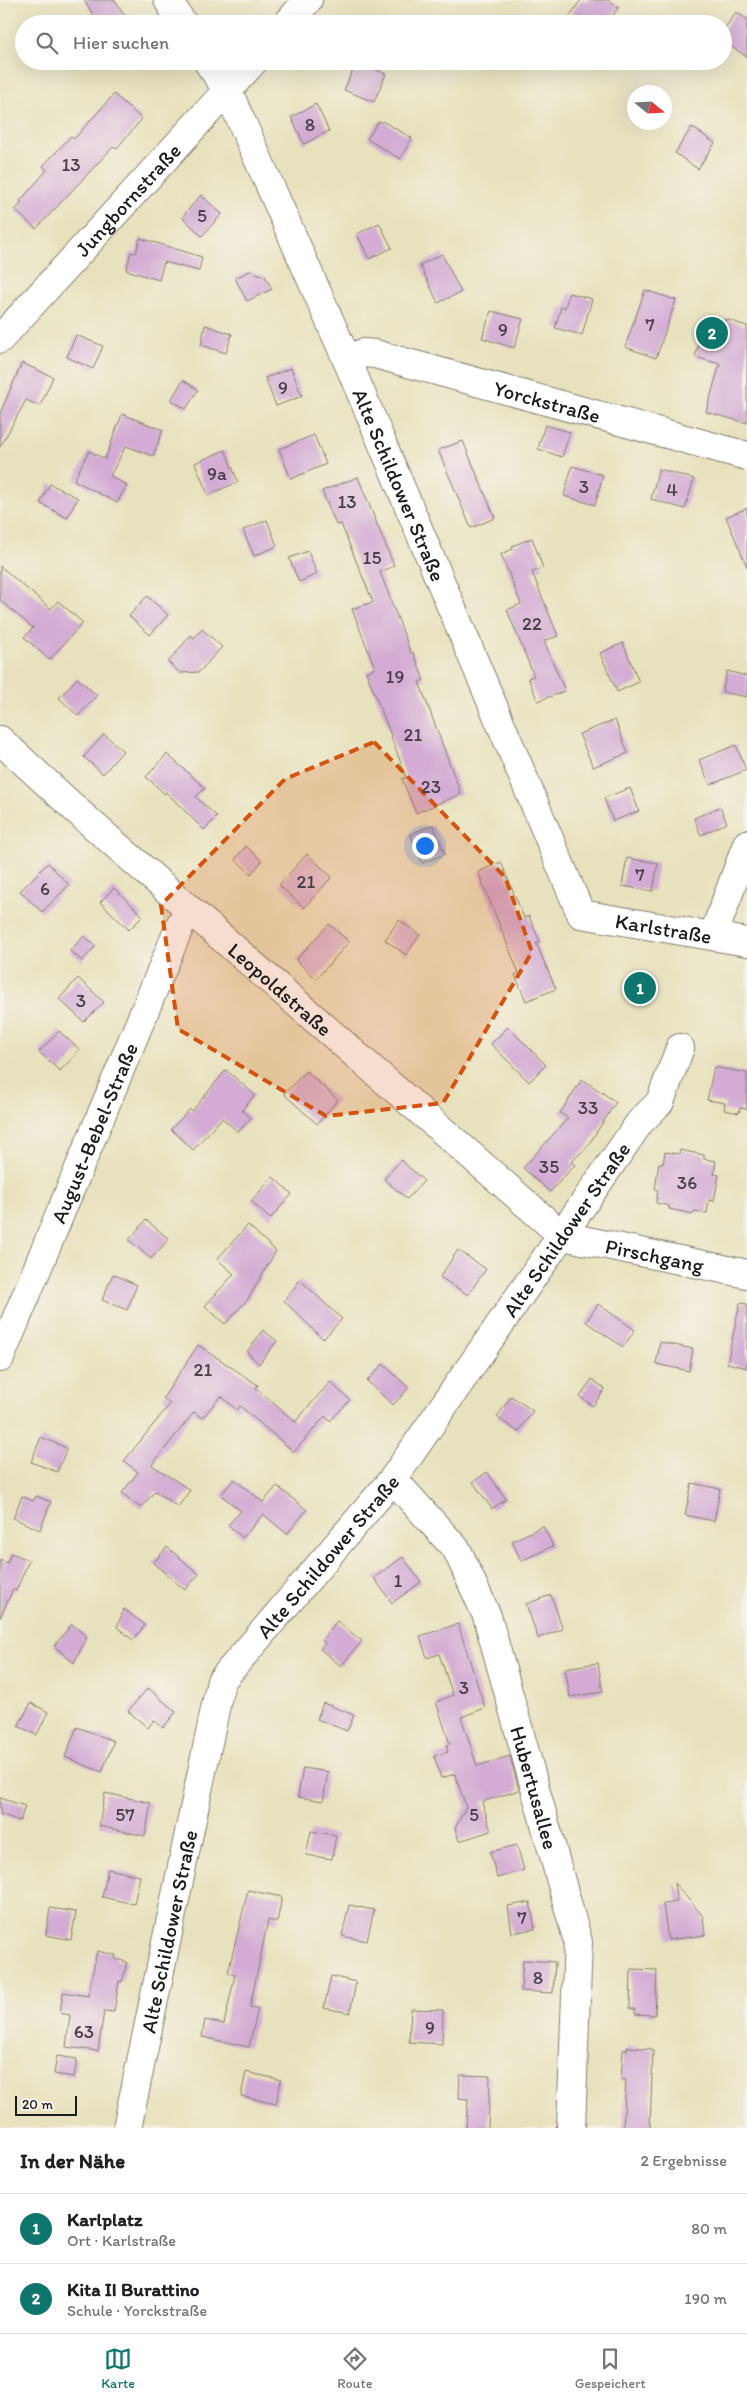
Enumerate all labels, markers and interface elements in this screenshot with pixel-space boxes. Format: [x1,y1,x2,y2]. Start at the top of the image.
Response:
search box [15,15,732,70]
icon: search [33,29,61,57]
text: Hier suchen [73,31,169,54]
north arrow [627,85,672,130]
house number: 8 [305,113,315,136]
street label: Jungbornstraße [69,138,185,261]
house number: 13 [61,153,81,176]
house number: 5 [197,204,207,227]
house number: 7 [645,313,655,336]
pin: 2 [696,314,728,352]
house number: 9 [498,318,508,341]
street label: Yorckstraße [491,375,603,428]
house number: 9 [278,376,288,399]
street label: Alte Schildower Straße [348,384,451,585]
house number: 9a [207,462,227,485]
house number: 3 [579,475,589,498]
house number: 4 [666,478,678,501]
house number: 13 [337,490,357,513]
house number: 15 [363,546,381,569]
house number: 22 [522,612,542,635]
house number: 19 [386,665,404,688]
house number: 21 [404,723,423,746]
house number: 23 [421,775,441,798]
your location [412,833,438,859]
house number: 7 [635,863,645,886]
house number: 21 [297,870,316,893]
house number: 6 [40,877,50,900]
street label: Karlstraße [614,908,714,948]
street label: Leopoldstraße [223,937,338,1041]
pin: 1 [624,969,656,1007]
house number: 3 [76,989,86,1012]
street label: August-Bebel-Straße [45,1039,143,1227]
house number: 33 [578,1096,598,1119]
street label: Alte Schildower Straße [497,1137,635,1321]
house number: 35 [539,1155,559,1178]
house number: 36 [677,1171,697,1194]
street label: Pirschgang [603,1233,706,1277]
house number: 21 [194,1358,213,1381]
street label: Alte Schildower Straße [251,1469,404,1643]
house number: 1 [394,1569,403,1592]
house number: 3 [459,1676,469,1699]
street label: Hubertusallee [506,1723,564,1852]
house number: 57 [115,1803,135,1826]
house number: 5 [469,1803,479,1826]
street label: Alte Schildower Straße [135,1828,202,2035]
house number: 7 [517,1906,527,1929]
house number: 8 [533,1966,543,1989]
house number: 9 [425,2016,435,2039]
house number: 63 [74,2020,94,2043]
scale bar [15,2093,78,2116]
text: 20 m [22,2096,53,2113]
text: In der Nähe [20,2148,125,2173]
text: 2 Ergebnisse [641,2151,727,2170]
text: Karlplatz [67,2208,143,2231]
text: 1 [32,2219,40,2238]
text: 80 m [691,2219,727,2238]
text: Ort · Karlstraße [67,2231,176,2250]
text: Kita II Burattino [67,2278,200,2301]
text: 2 [32,2289,40,2308]
text: 190 m [684,2289,727,2308]
text: Schule · Yorckstraße [67,2301,207,2320]
tab: Karte [101,2345,135,2392]
tab: Route [337,2345,372,2392]
tab: Gespeichert [575,2345,646,2392]

